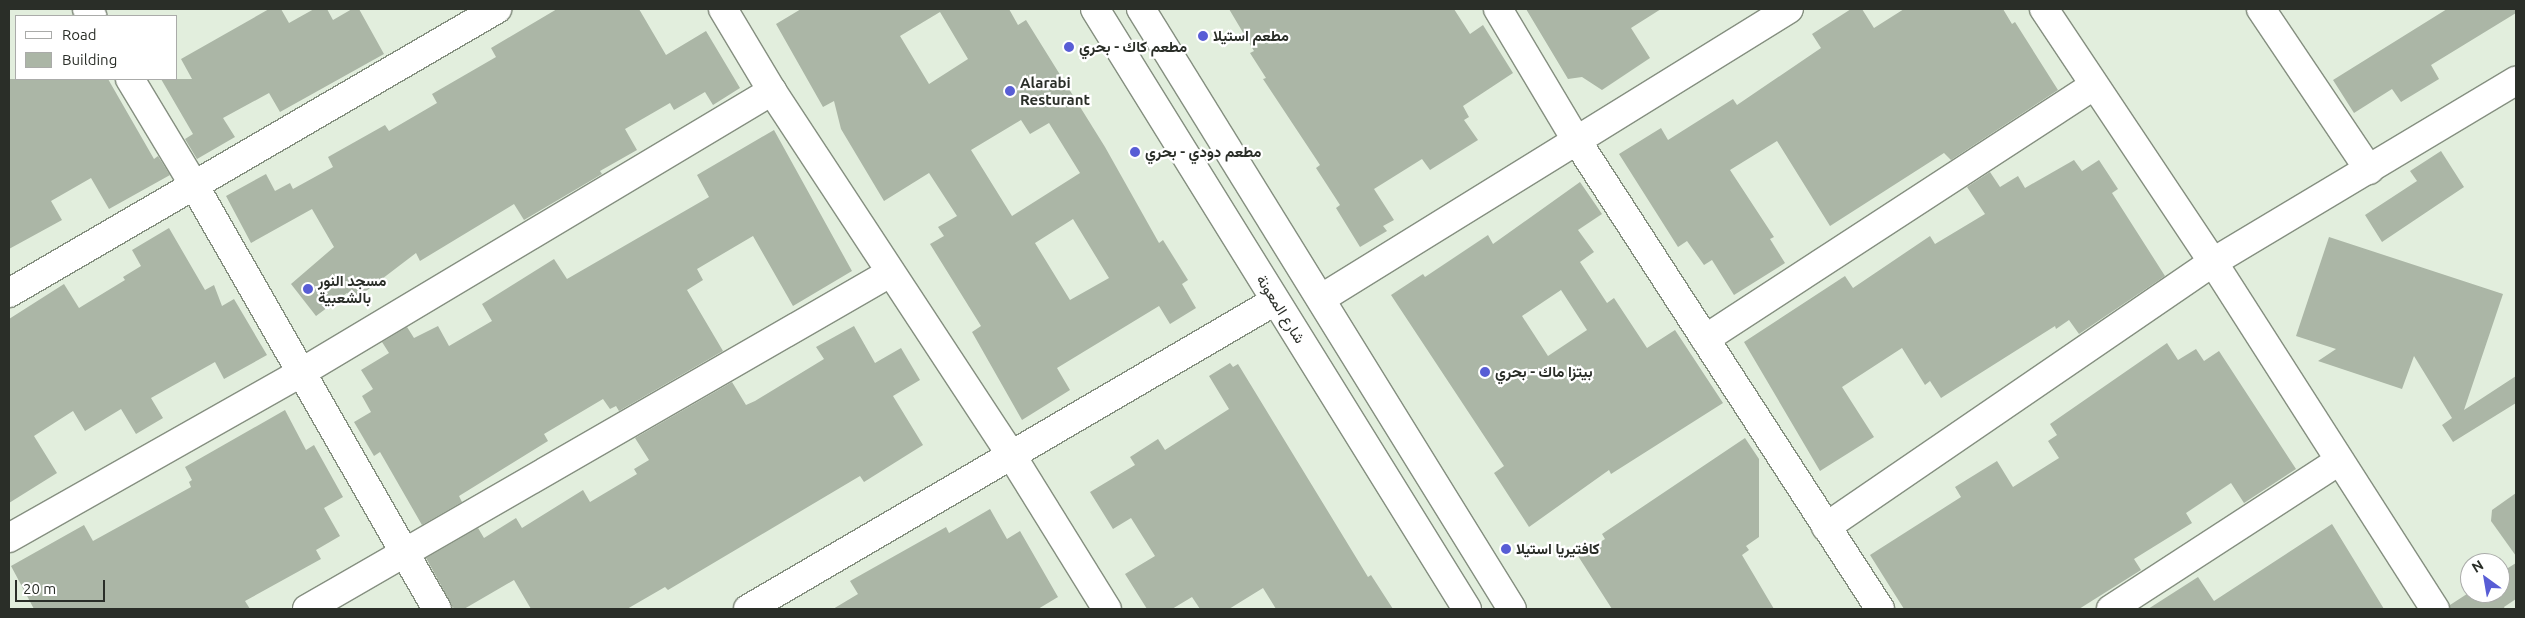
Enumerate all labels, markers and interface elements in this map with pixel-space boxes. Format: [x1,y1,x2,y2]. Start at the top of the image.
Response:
legend [15,15,178,80]
text: Road [62,26,97,43]
place label: مطعم استيلا [1213,27,1289,45]
marker: مطعم استيلا [1197,30,1209,42]
place label: مطعم كاك - بحري [1079,38,1187,56]
marker: مطعم كاك - بحري [1063,41,1075,53]
text: Building [62,51,117,68]
place label: Alarabi Resturant [1020,73,1090,108]
marker: Alarabi Resturant [1004,85,1016,97]
place label: مطعم دودي - بحري [1145,143,1261,161]
marker: مطعم دودي - بحري [1129,146,1141,158]
place label: مسجد النور بالشعبية [318,271,386,306]
street label: شارع المعونة [1253,271,1309,347]
marker: مسجد النور بالشعبية [302,283,314,295]
place label: بيتزا ماك - بحري [1495,363,1593,381]
marker: بيتزا ماك - بحري [1479,366,1491,378]
place label: كافتيريا استيلا [1516,540,1600,558]
marker: كافتيريا استيلا [1500,543,1512,555]
north arrow [2460,553,2510,603]
text: N [2469,557,2486,576]
scale bar [18,570,108,602]
text: 20 m [23,580,56,597]

